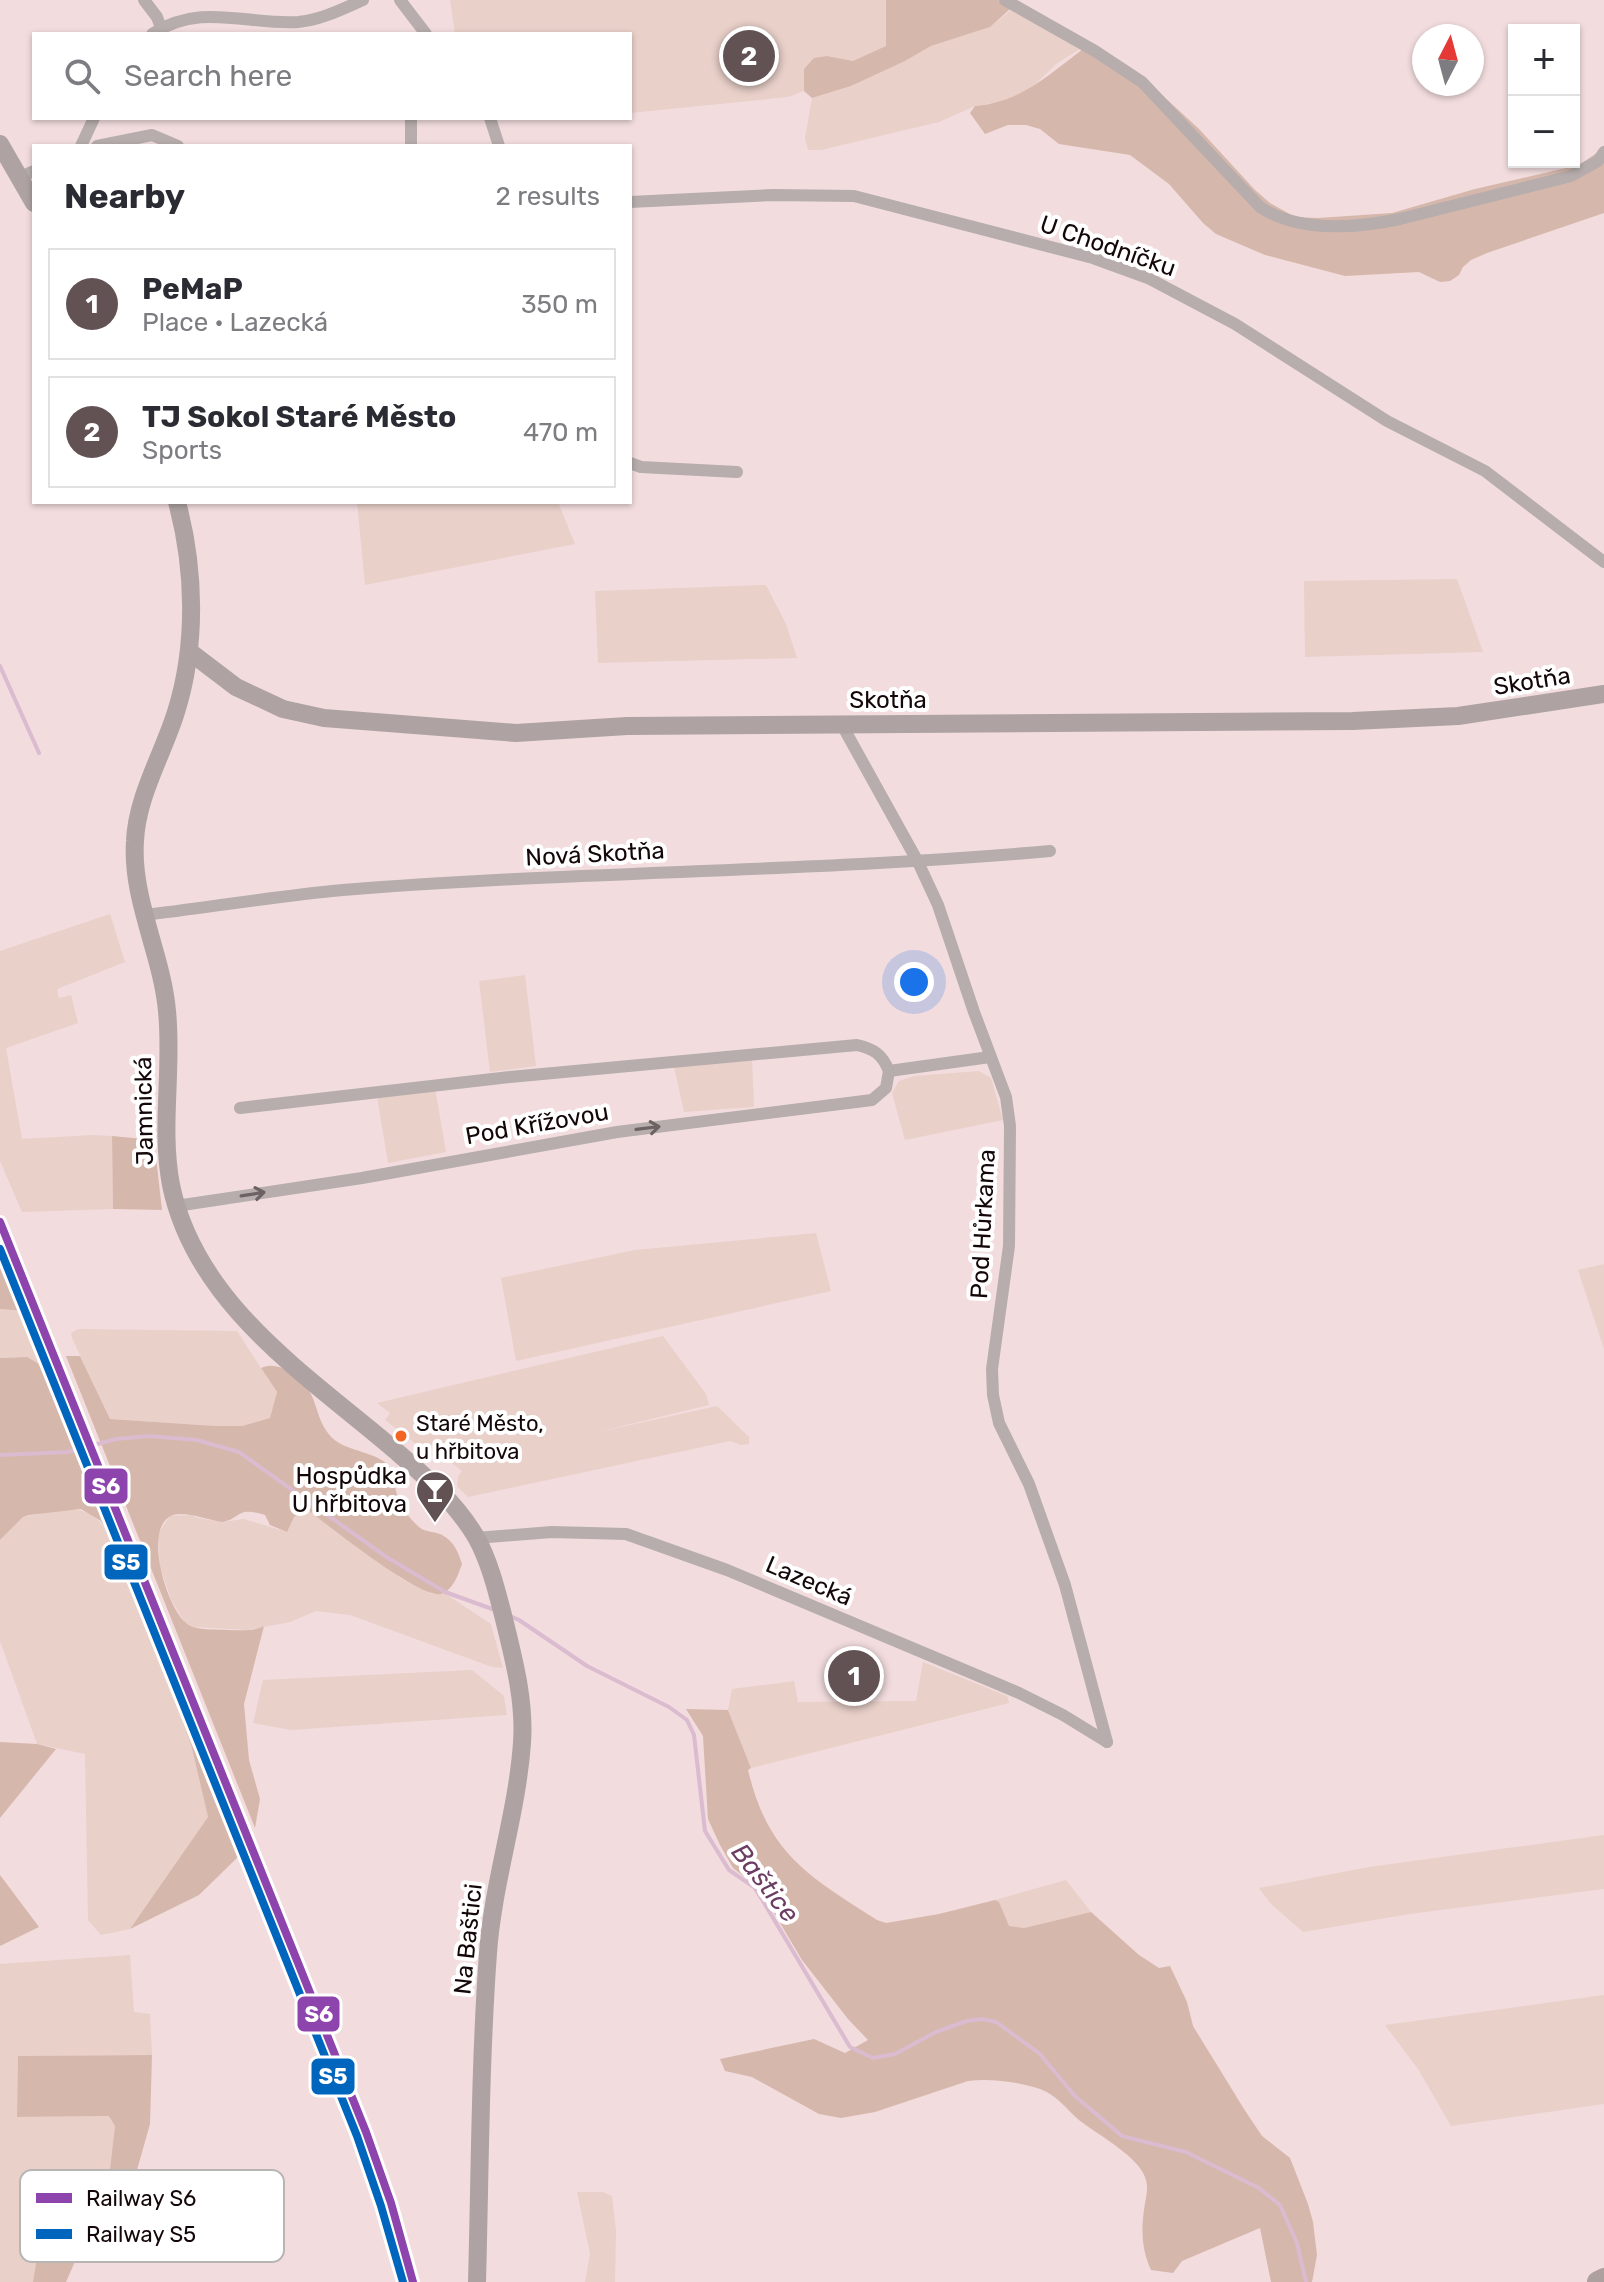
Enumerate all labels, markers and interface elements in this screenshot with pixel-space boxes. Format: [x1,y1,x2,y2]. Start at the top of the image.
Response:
north arrow [1412,24,1484,96]
map controls [1508,24,1580,168]
button: + [1508,24,1580,96]
pin: 2 [723,26,775,86]
search box [32,32,632,120]
icon: search [60,54,104,98]
text: Search here [124,58,292,94]
button: − [1508,96,1580,168]
text: Nearby [64,176,185,217]
text: 2 results [496,181,600,212]
street label: U Chodníčku [1036,210,1180,282]
text: PeMaP [142,271,243,307]
text: 1 [86,289,98,320]
text: 350 m [521,289,598,320]
text: Place · Lazecká [142,307,328,338]
text: TJ Sokol Staré Město [142,399,456,435]
text: 2 [84,417,100,448]
text: 470 m [523,417,598,448]
text: Sports [142,435,222,466]
street label: Skotňa [1492,661,1572,701]
street label: Skotňa [849,686,927,714]
street label: Nová Skotňa [525,836,665,872]
your location [894,962,934,1002]
street label: Jamnická [129,1056,159,1166]
street label: Pod Křížovou [463,1098,611,1150]
one-way arrow [634,1120,660,1135]
street label: Pod Hůrkama [965,1148,1001,1300]
one-way arrow [240,1186,265,1201]
place label: Staré Město, u hřbitova [416,1410,544,1465]
marker: Staré Město, u hřbitova [393,1428,409,1444]
place label: Hospůdka U hřbitova [292,1462,407,1518]
line badge: S6 [83,1467,129,1505]
bar icon: Hospůdka U hřbitova [414,1469,456,1524]
text: S6 [92,1473,120,1500]
line badge: S5 [103,1543,149,1581]
text: S5 [112,1549,140,1576]
street label: Lazecká [762,1550,856,1612]
pin: 1 [828,1646,880,1706]
water label: Baštice [725,1838,806,1929]
street label: Na Baštici [448,1882,488,1996]
line badge: S6 [296,1995,341,2033]
text: S6 [305,2001,333,2028]
line badge: S5 [310,2057,356,2096]
text: S5 [319,2063,347,2090]
legend [20,2170,284,2262]
text: Railway S6 [86,2185,196,2212]
text: Railway S5 [86,2221,196,2248]

